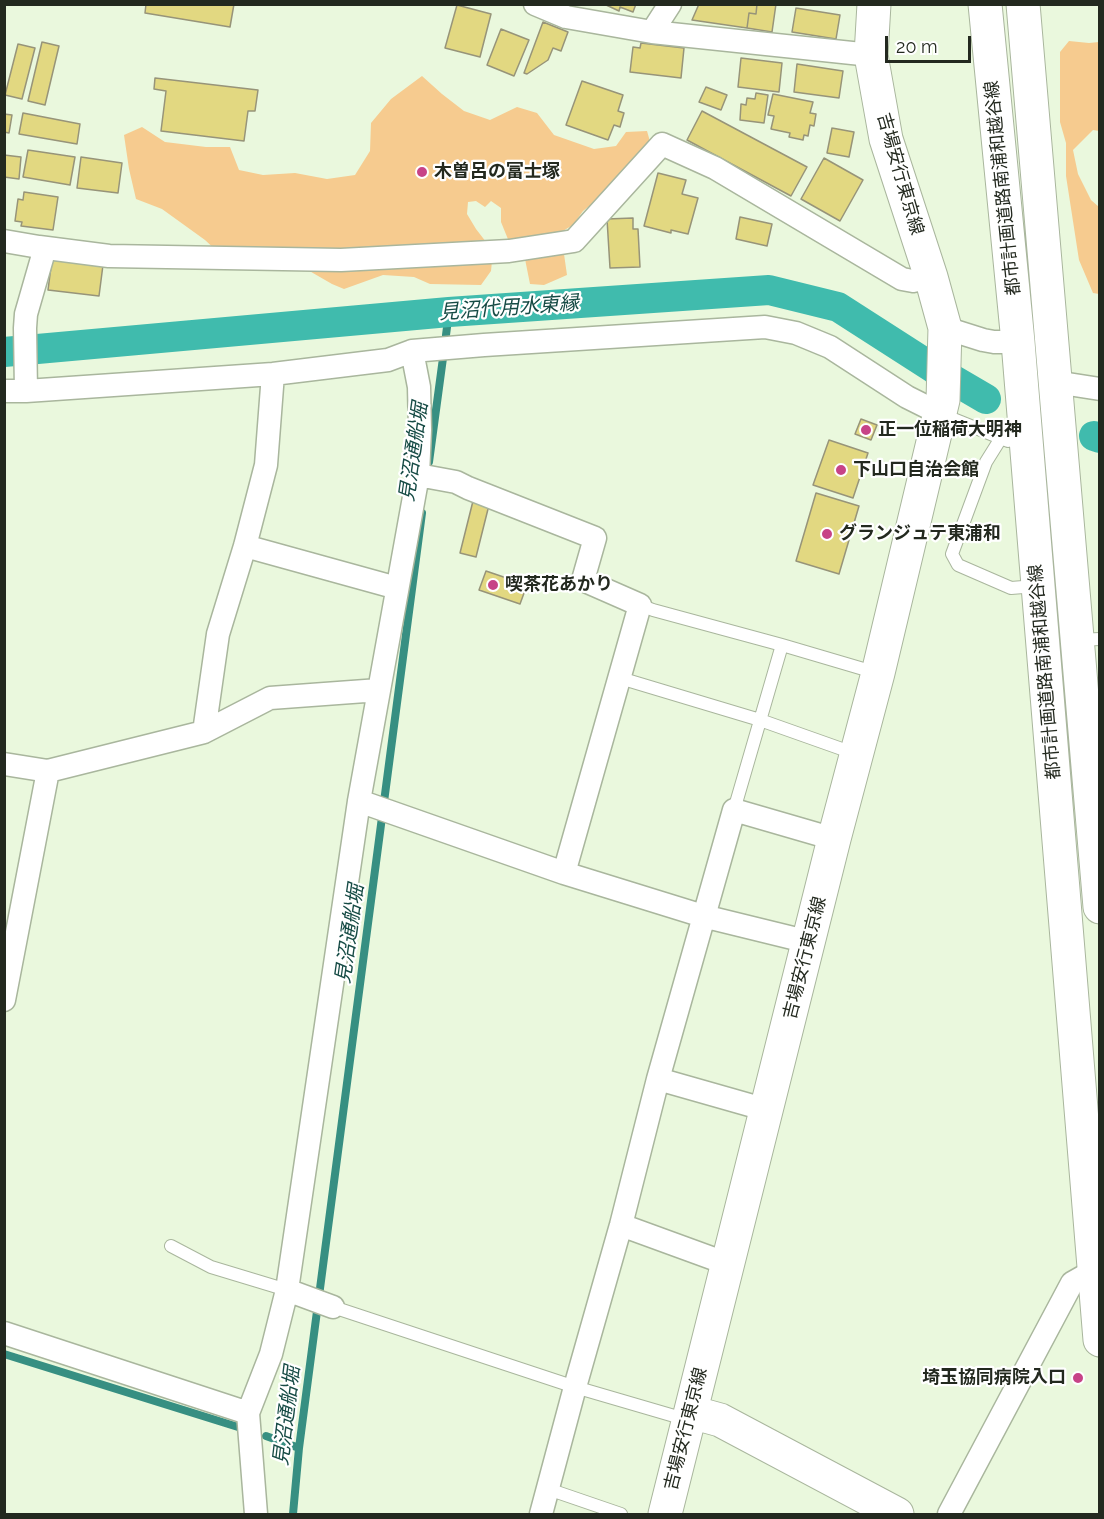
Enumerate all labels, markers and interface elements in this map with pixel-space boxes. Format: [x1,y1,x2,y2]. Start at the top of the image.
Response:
scale bar [888,24,974,62]
text: 20 m [896,36,938,57]
street label: 都市計画道路南浦和越谷線 [981,79,1025,297]
street label: 吉場安行東京線 [872,110,928,238]
place label: 木曽呂の富士塚 [434,161,560,183]
marker: 木曽呂の富士塚 [415,165,429,179]
water label: 見沼代用水東縁 [438,291,580,325]
water label: 見沼通船堀 [395,401,433,503]
place label: 正一位稲荷大明神 [878,419,1022,441]
marker: 正一位稲荷大明神 [859,423,873,437]
place label: 下山口自治会館 [853,459,979,481]
marker: 下山口自治会館 [834,463,848,477]
place label: グランジュテ東浦和 [839,523,1001,545]
marker: グランジュテ東浦和 [820,527,834,541]
street label: 都市計画道路南浦和越谷線 [1025,563,1065,781]
place label: 喫茶花あかり [505,574,613,596]
marker: 喫茶花あかり [486,578,500,592]
water label: 見沼通船堀 [331,883,369,985]
street label: 吉場安行東京線 [779,894,831,1022]
water label: 見沼通船堀 [269,1365,305,1467]
street label: 吉場安行東京線 [660,1365,712,1493]
place label: 埼玉協同病院入口 [922,1367,1066,1389]
marker: 埼玉協同病院入口 [1071,1371,1085,1385]

